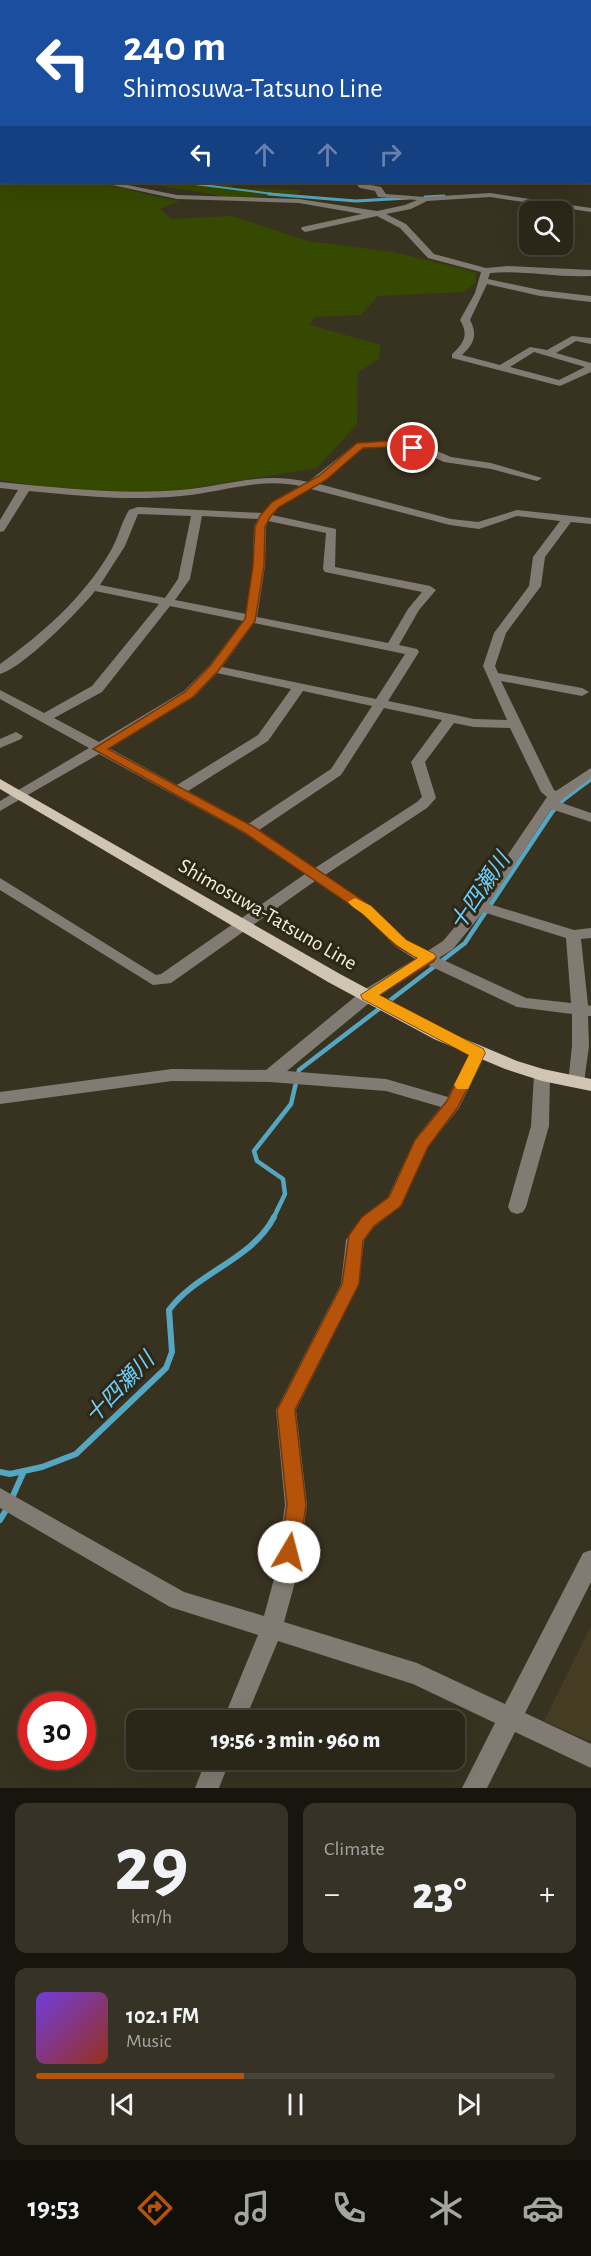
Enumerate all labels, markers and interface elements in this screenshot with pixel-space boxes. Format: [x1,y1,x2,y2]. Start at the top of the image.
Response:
icon: left [24,24,102,102]
text: 240 m [123,26,226,68]
text: Shimosuwa-Tatsuno Line [123,75,383,102]
icon: left [185,138,218,171]
icon: ahead [248,138,281,171]
icon: ahead [311,138,344,171]
icon: right [374,138,407,171]
map controls [519,201,573,255]
button: search [519,201,573,255]
pin [387,422,438,473]
icon: arrive [396,431,429,464]
water label: 十四瀬川 [445,847,515,934]
street label: Shimosuwa-Tatsuno Line [175,855,360,974]
water label: 十四瀬川 [81,1346,160,1427]
position arrow [257,1520,321,1584]
speed limit sign: 30 [18,1692,96,1770]
text: 19:56 · 3 min · 960 m [211,1729,380,1751]
text: 29 [114,1827,189,1905]
text: Climate [324,1839,385,1859]
text: 23° [412,1872,467,1917]
text: − [324,1878,340,1911]
text: + [539,1878,555,1911]
text: km/h [131,1907,172,1927]
text: 102.1 FM [126,2005,199,2027]
text: Music [126,2031,172,2051]
icon: previous [106,2088,139,2121]
icon: pause [279,2088,312,2121]
icon: next [452,2088,485,2121]
icon: directions [134,2187,176,2229]
icon: music [231,2187,273,2229]
icon: phone [328,2187,370,2229]
icon: climate [425,2187,467,2229]
icon: car [522,2187,564,2229]
text: 19:53 [27,2194,80,2221]

